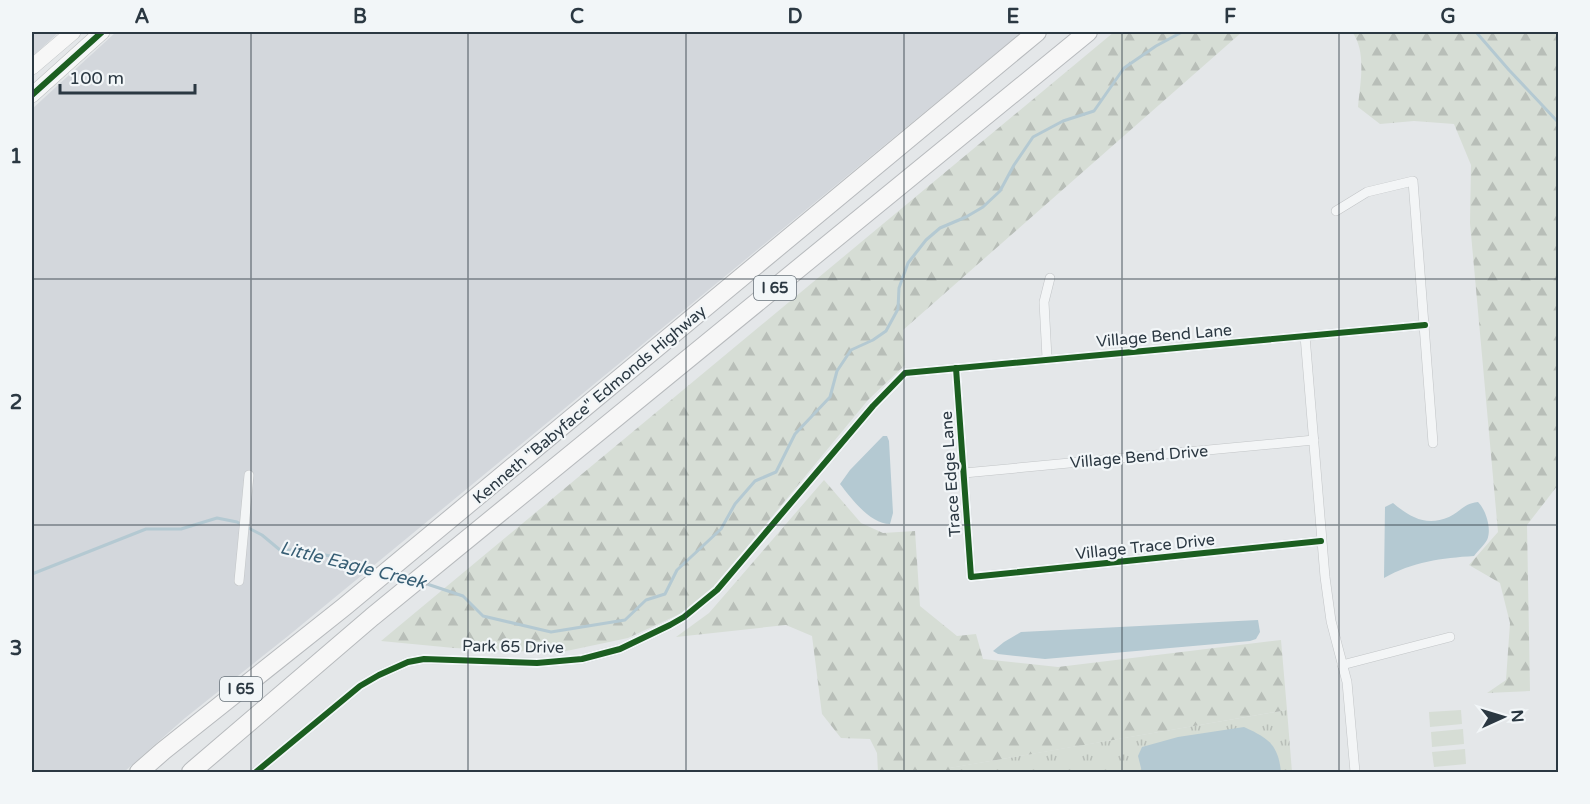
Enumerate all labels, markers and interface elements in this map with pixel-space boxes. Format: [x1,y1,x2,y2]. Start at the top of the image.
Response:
text: A [135,5,150,29]
text: B [353,5,367,29]
text: C [570,5,584,29]
text: D [787,5,803,29]
text: E [1007,5,1020,29]
text: F [1224,5,1236,29]
text: G [1440,5,1456,29]
scale bar [60,57,195,95]
text: 100 m [69,67,124,89]
text: 1 [10,145,22,169]
road number: I 65 [754,276,796,300]
street label: Kenneth "Babyface" Edmonds Highway [469,301,711,508]
street label: Village Bend Lane [1095,320,1233,352]
text: 2 [10,391,22,415]
street label: Trace Edge Lane [937,410,965,537]
street label: Village Bend Drive [1069,441,1209,473]
street label: Village Trace Drive [1074,530,1216,564]
water label: Little Eagle Creek [278,536,429,594]
street label: Park 65 Drive [462,636,564,658]
text: 3 [10,637,22,661]
road number: I 65 [220,677,262,701]
north arrow [1473,687,1533,747]
text: N [1507,709,1527,723]

